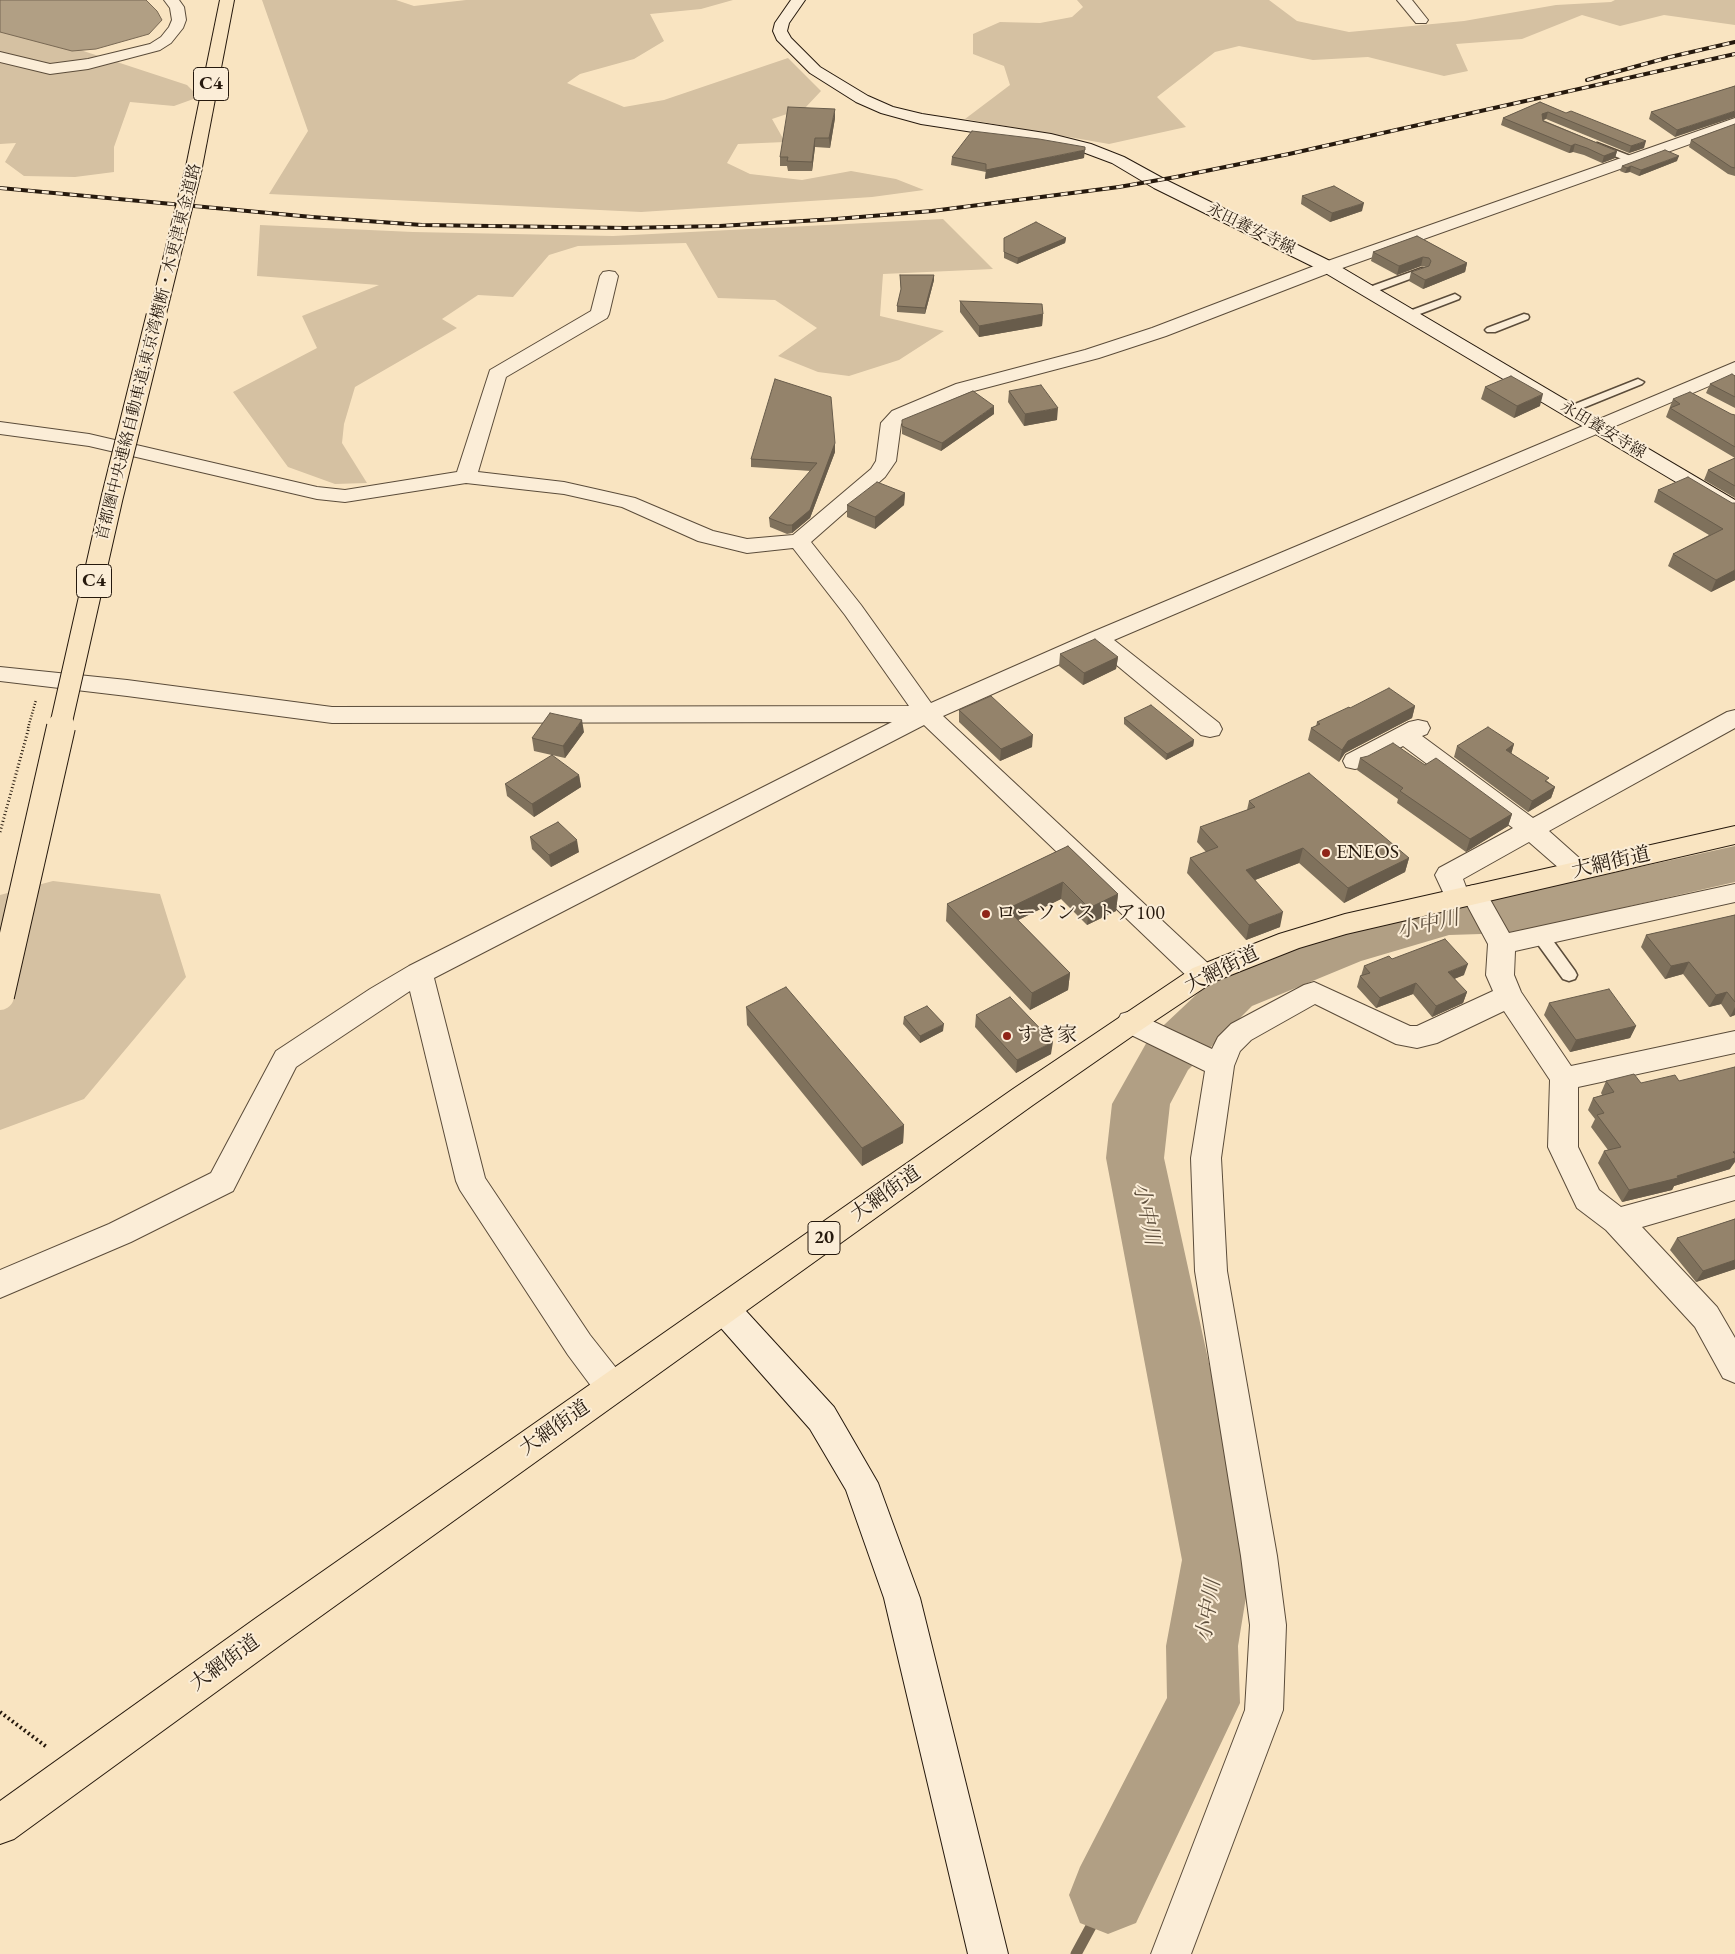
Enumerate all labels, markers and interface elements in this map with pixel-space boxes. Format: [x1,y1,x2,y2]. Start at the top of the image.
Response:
road number: C4 [194,68,228,100]
street label: 首都圏中央連絡自動車道;東京湾横断・木更津東金道路 [93,162,205,542]
street label: 永田養安寺線 [1204,199,1298,259]
street label: 永田養安寺線 [1557,397,1649,463]
road number: C4 [76,564,112,598]
place label: ENEOS [1336,841,1399,865]
street label: 大網街道 [1569,842,1653,884]
marker: ENEOS [1320,847,1332,859]
place label: ローソンストア100 [996,902,1165,926]
water label: 小中川 [1394,906,1462,944]
marker: ローソンストア100 [980,908,992,920]
street label: 大網街道 [1181,942,1263,998]
place label: すき家 [1017,1024,1077,1048]
marker: すき家 [1001,1030,1013,1042]
street label: 大網街道 [846,1161,926,1227]
water label: 小中川 [1127,1181,1165,1247]
road number: 20 [808,1222,840,1254]
street label: 大網街道 [515,1395,595,1461]
water label: 小中川 [1192,1578,1226,1644]
street label: 大網街道 [186,1630,264,1696]

